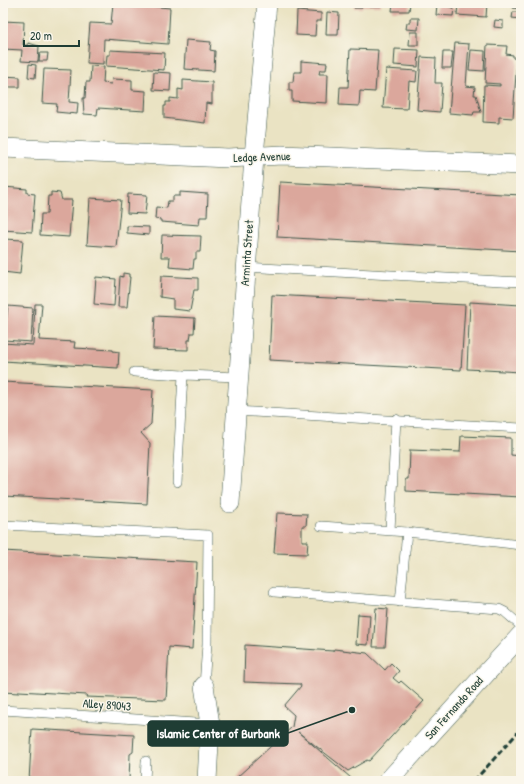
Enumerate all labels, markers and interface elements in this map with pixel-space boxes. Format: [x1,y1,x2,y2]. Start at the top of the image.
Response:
scale bar [24,22,79,48]
text: 20 m [30,27,52,44]
street label: Ledge Avenue [233,147,291,166]
street label: Arminta Street [236,218,257,287]
street label: San Fernando Road [421,672,487,743]
street label: Alley 89043 [82,694,132,715]
callout: Islamic Center of Burbank [148,721,288,746]
text: Islamic Center of Burbank [156,724,280,742]

